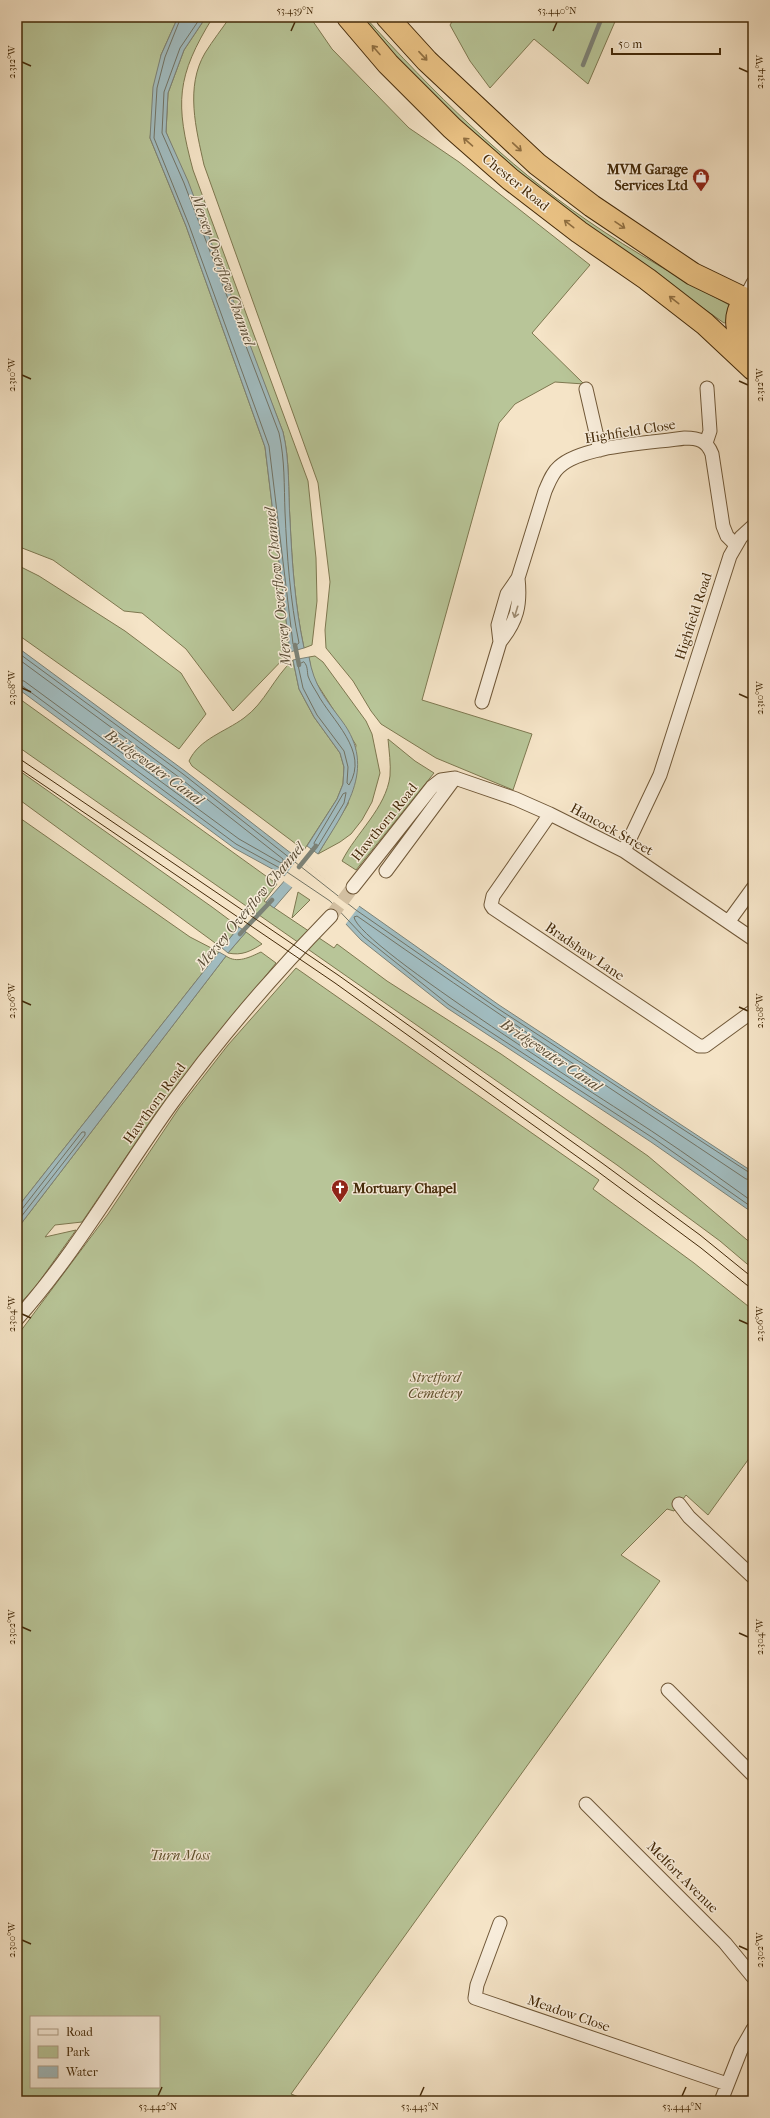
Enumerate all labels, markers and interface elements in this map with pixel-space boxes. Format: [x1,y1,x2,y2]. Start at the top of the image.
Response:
text: 53.439°N [276,5,314,17]
text: 53.440°N [537,5,577,17]
scale bar [612,30,720,56]
text: 50 m [618,37,642,51]
text: 2.312°W [6,44,18,79]
one-way arrow [372,45,381,55]
one-way arrow [418,51,427,62]
text: 2.314°W [754,54,766,89]
one-way arrow [463,137,473,147]
one-way arrow [512,142,522,151]
street label: Chester Road [479,150,553,215]
place label: MVM Garage Services Ltd [606,161,689,194]
shop icon: MVM Garage Services Ltd [691,167,711,192]
water label: Mersey Overflow Channel [187,191,260,350]
one-way arrow [563,220,574,228]
one-way arrow [615,221,626,229]
one-way arrow [669,296,680,304]
text: 2.310°W [6,357,18,392]
text: 2.312°W [754,367,766,402]
street label: Highfield Close [583,416,677,447]
water label: Mersey Overflow Channel [260,504,295,668]
street label: Highfield Road [671,570,716,662]
one-way arrow [512,605,519,618]
text: 2.308°W [6,669,18,706]
text: 2.310°W [754,680,766,715]
water label: Bridgewater Canal [100,725,209,810]
street label: Hawthorn Road [348,779,421,865]
street label: Hancock Street [567,800,656,859]
water label: Mersey Overflow Channel [191,837,310,974]
street label: Bradshaw Lane [542,919,628,984]
text: 2.306°W [6,982,18,1019]
text: 2.308°W [754,992,766,1029]
water label: Bridgewater Canal [496,1014,607,1097]
street label: Hawthorn Road [119,1059,190,1147]
church icon: Mortuary Chapel [330,1178,350,1203]
place label: Mortuary Chapel [352,1180,457,1197]
text: 2.304°W [6,1295,18,1332]
text: 2.306°W [754,1305,766,1342]
park label: Stretford Cemetery [408,1369,463,1402]
text: 2.302°W [6,1608,18,1645]
text: 2.304°W [754,1618,766,1655]
street label: Melfort Avenue [643,1838,722,1917]
park label: Turn Moss [150,1847,211,1864]
text: 2.300°W [6,1921,18,1958]
text: 2.302°W [754,1931,766,1968]
street label: Meadow Close [525,1991,612,2036]
legend [30,2016,160,2088]
text: Road [66,2025,93,2039]
text: Park [66,2045,91,2059]
text: Water [65,2065,99,2079]
text: 53.442°N [139,2101,178,2113]
text: 53.443°N [401,2101,439,2113]
text: 53.444°N [662,2101,702,2113]

